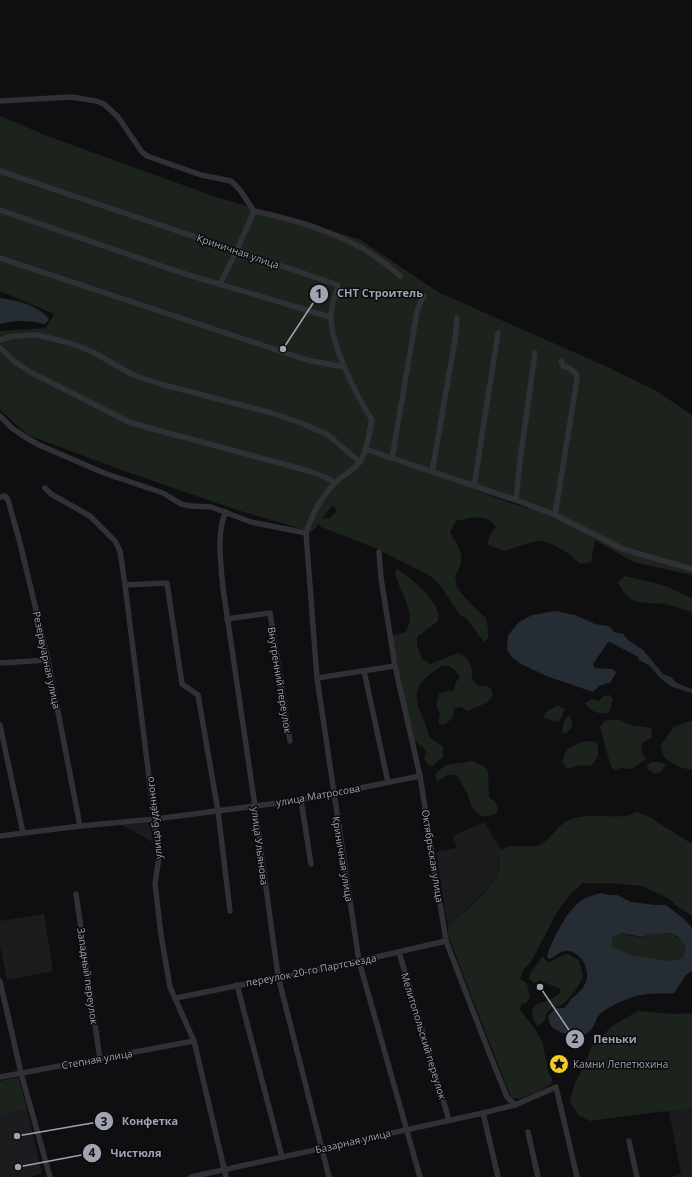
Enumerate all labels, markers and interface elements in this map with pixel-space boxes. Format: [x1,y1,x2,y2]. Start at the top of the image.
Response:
street label: Криничная улица [195,230,281,272]
callout: СНТ Строитель [309,282,431,305]
text: 1 [316,285,322,302]
text: СНТ Строитель [337,285,423,300]
street label: Резервуарная улица [30,610,64,710]
street label: Внутренний переулок [265,626,295,735]
street label: улица Будённого [143,776,165,860]
street label: улица Матросова [275,781,361,809]
street label: улица Ульянова [248,806,272,886]
street label: Октябрьская улица [419,809,447,903]
street label: Криничная улица [329,815,357,903]
street label: Западный переулок [74,927,102,1026]
street label: переулок 20-го Партсъезда [245,950,377,990]
street label: Мелитопольский переулок [398,971,450,1102]
callout: Пеньки [565,1027,645,1050]
text: 2 [572,1030,579,1047]
text: Пеньки [593,1031,637,1046]
street label: Степная улица [60,1046,134,1072]
place icon: Камни Лепетюхина [548,1053,570,1075]
place label: Камни Лепетюхина [573,1057,668,1071]
callout: Конфетка [94,1110,187,1133]
text: 3 [101,1113,108,1130]
text: Конфетка [122,1113,178,1128]
street label: Базарная улица [314,1126,392,1156]
callout: Чистюля [82,1142,169,1165]
text: 4 [89,1144,96,1161]
text: Чистюля [111,1145,161,1160]

